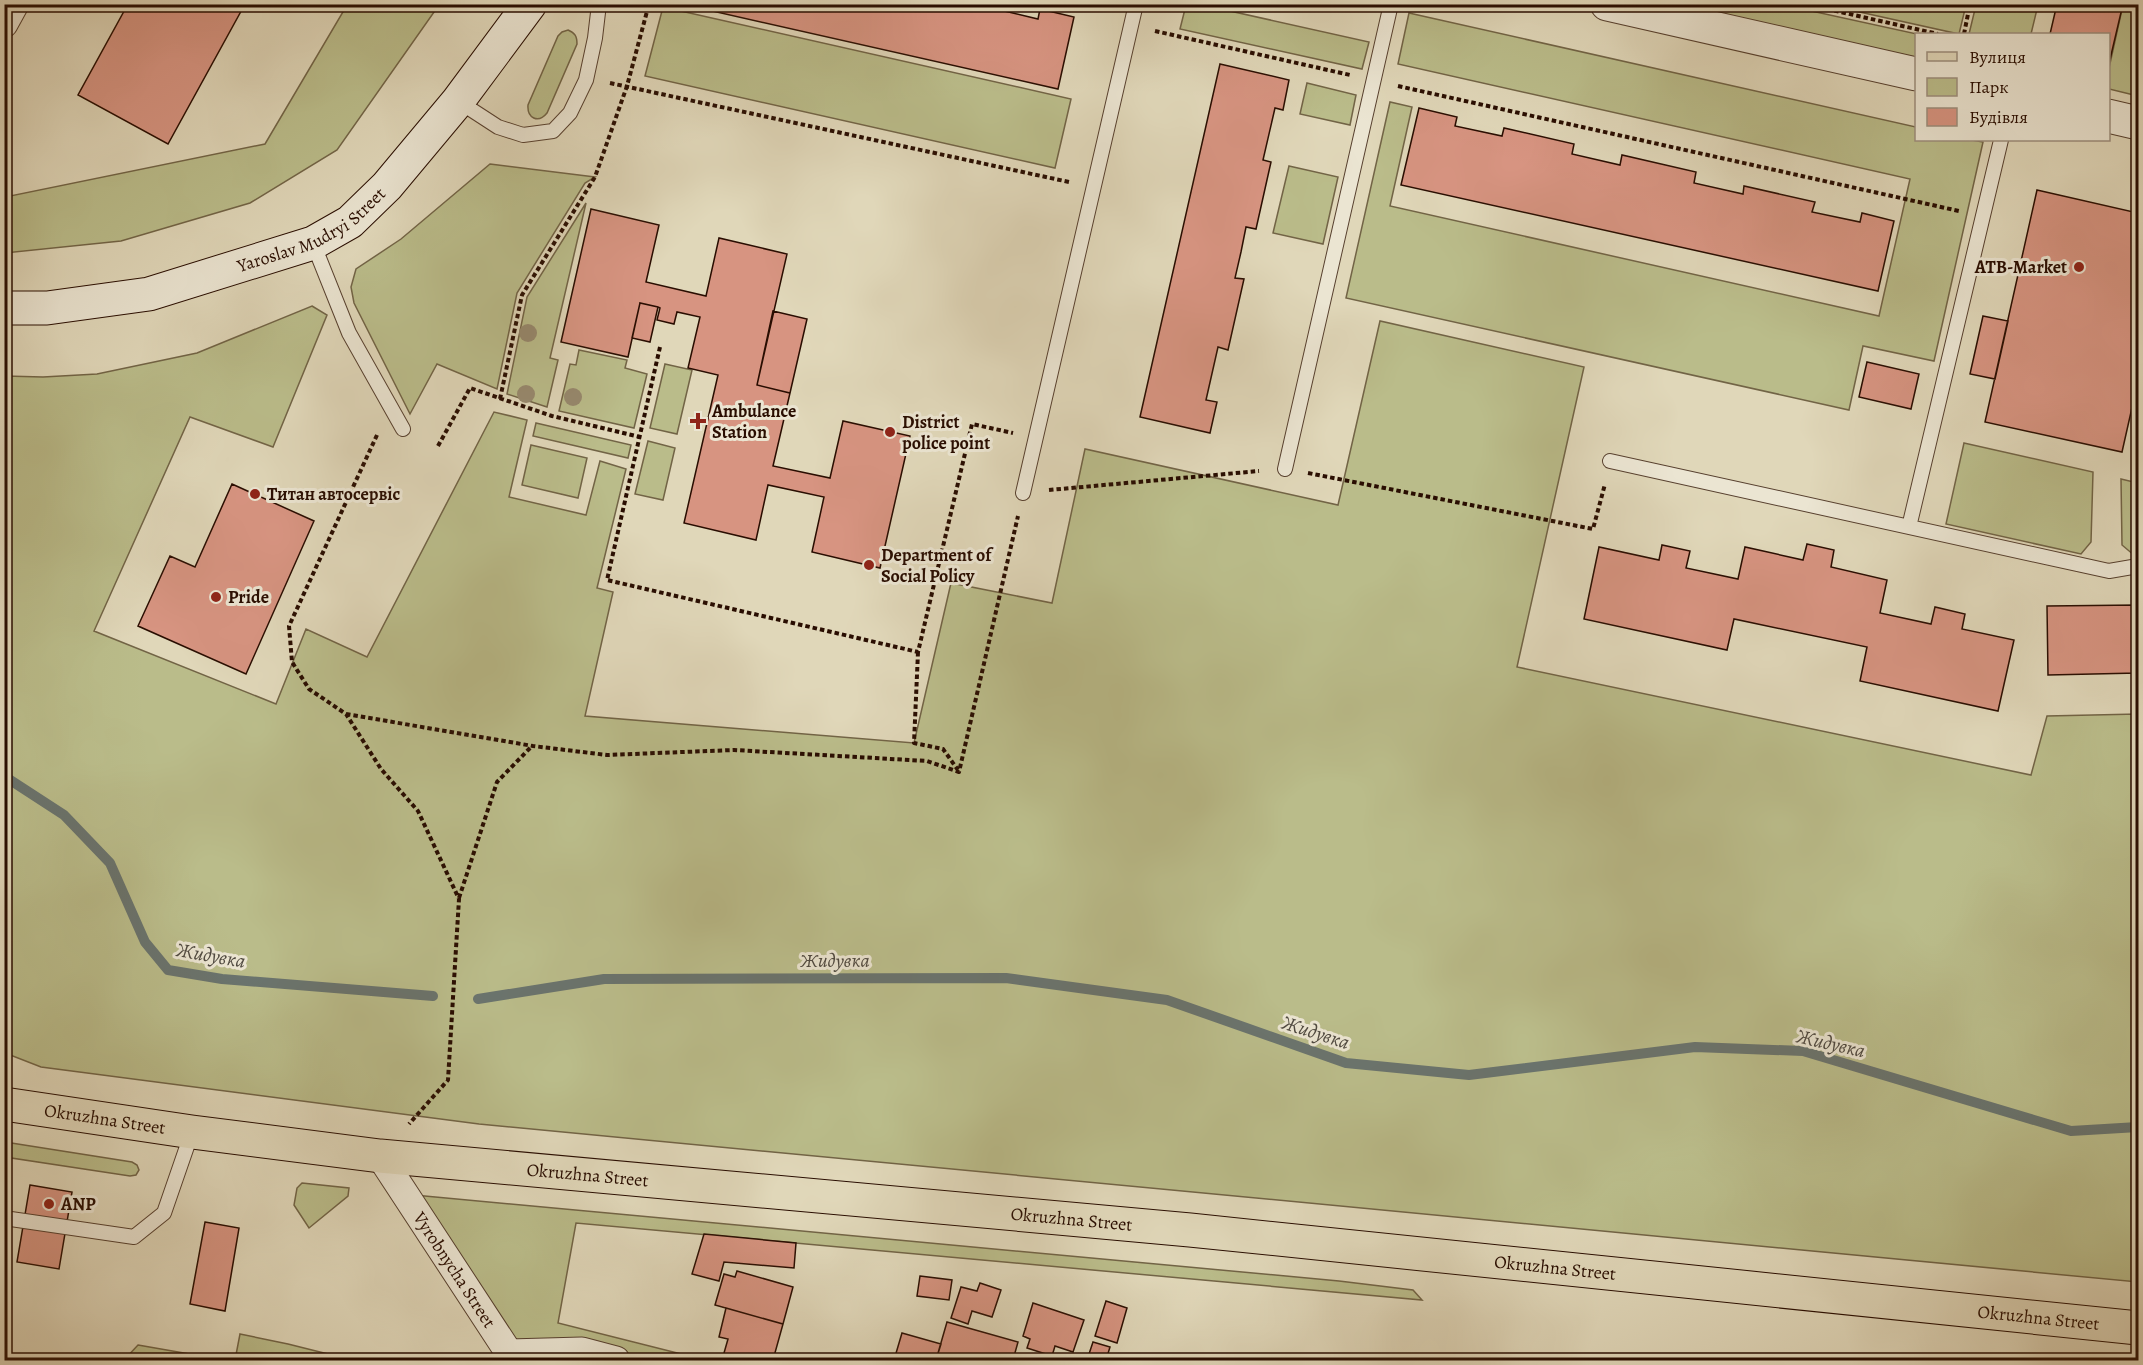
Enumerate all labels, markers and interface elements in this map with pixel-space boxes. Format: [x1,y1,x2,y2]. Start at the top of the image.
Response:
legend [1915,33,2110,141]
text: Вулиця [1969,45,2026,69]
text: Парк [1969,75,2009,99]
text: Будівля [1969,105,2028,129]
street label: Yaroslav Mudryi Street [233,182,391,278]
place label: ATB-Market [1974,255,2067,279]
marker: ATB-Market [2072,260,2086,274]
place label: Ambulance Station [711,399,796,444]
place label: District police point [902,410,990,455]
marker: Ambulance Station [689,412,707,430]
marker: District police point [883,425,897,439]
place label: Титан автосервіс [267,482,401,506]
marker: Титан автосервіс [248,487,262,501]
place label: Department of Social Policy [881,543,994,588]
marker: Department of Social Policy [862,558,876,572]
place label: Pride [228,585,269,609]
marker: Pride [209,590,223,604]
water label: Жидувка [173,936,248,975]
water label: Жидувка [799,947,870,974]
water label: Жидувка [1278,1009,1353,1056]
water label: Жидувка [1793,1022,1868,1064]
street label: Okruzhna Street [43,1098,167,1140]
street label: Okruzhna Street [526,1157,649,1192]
place label: ANP [60,1192,96,1216]
marker: ANP [42,1197,56,1211]
street label: Okruzhna Street [1010,1202,1133,1237]
street label: Vyrobnycha Street [407,1206,501,1333]
street label: Okruzhna Street [1493,1250,1617,1286]
street label: Okruzhna Street [1977,1299,2101,1336]

